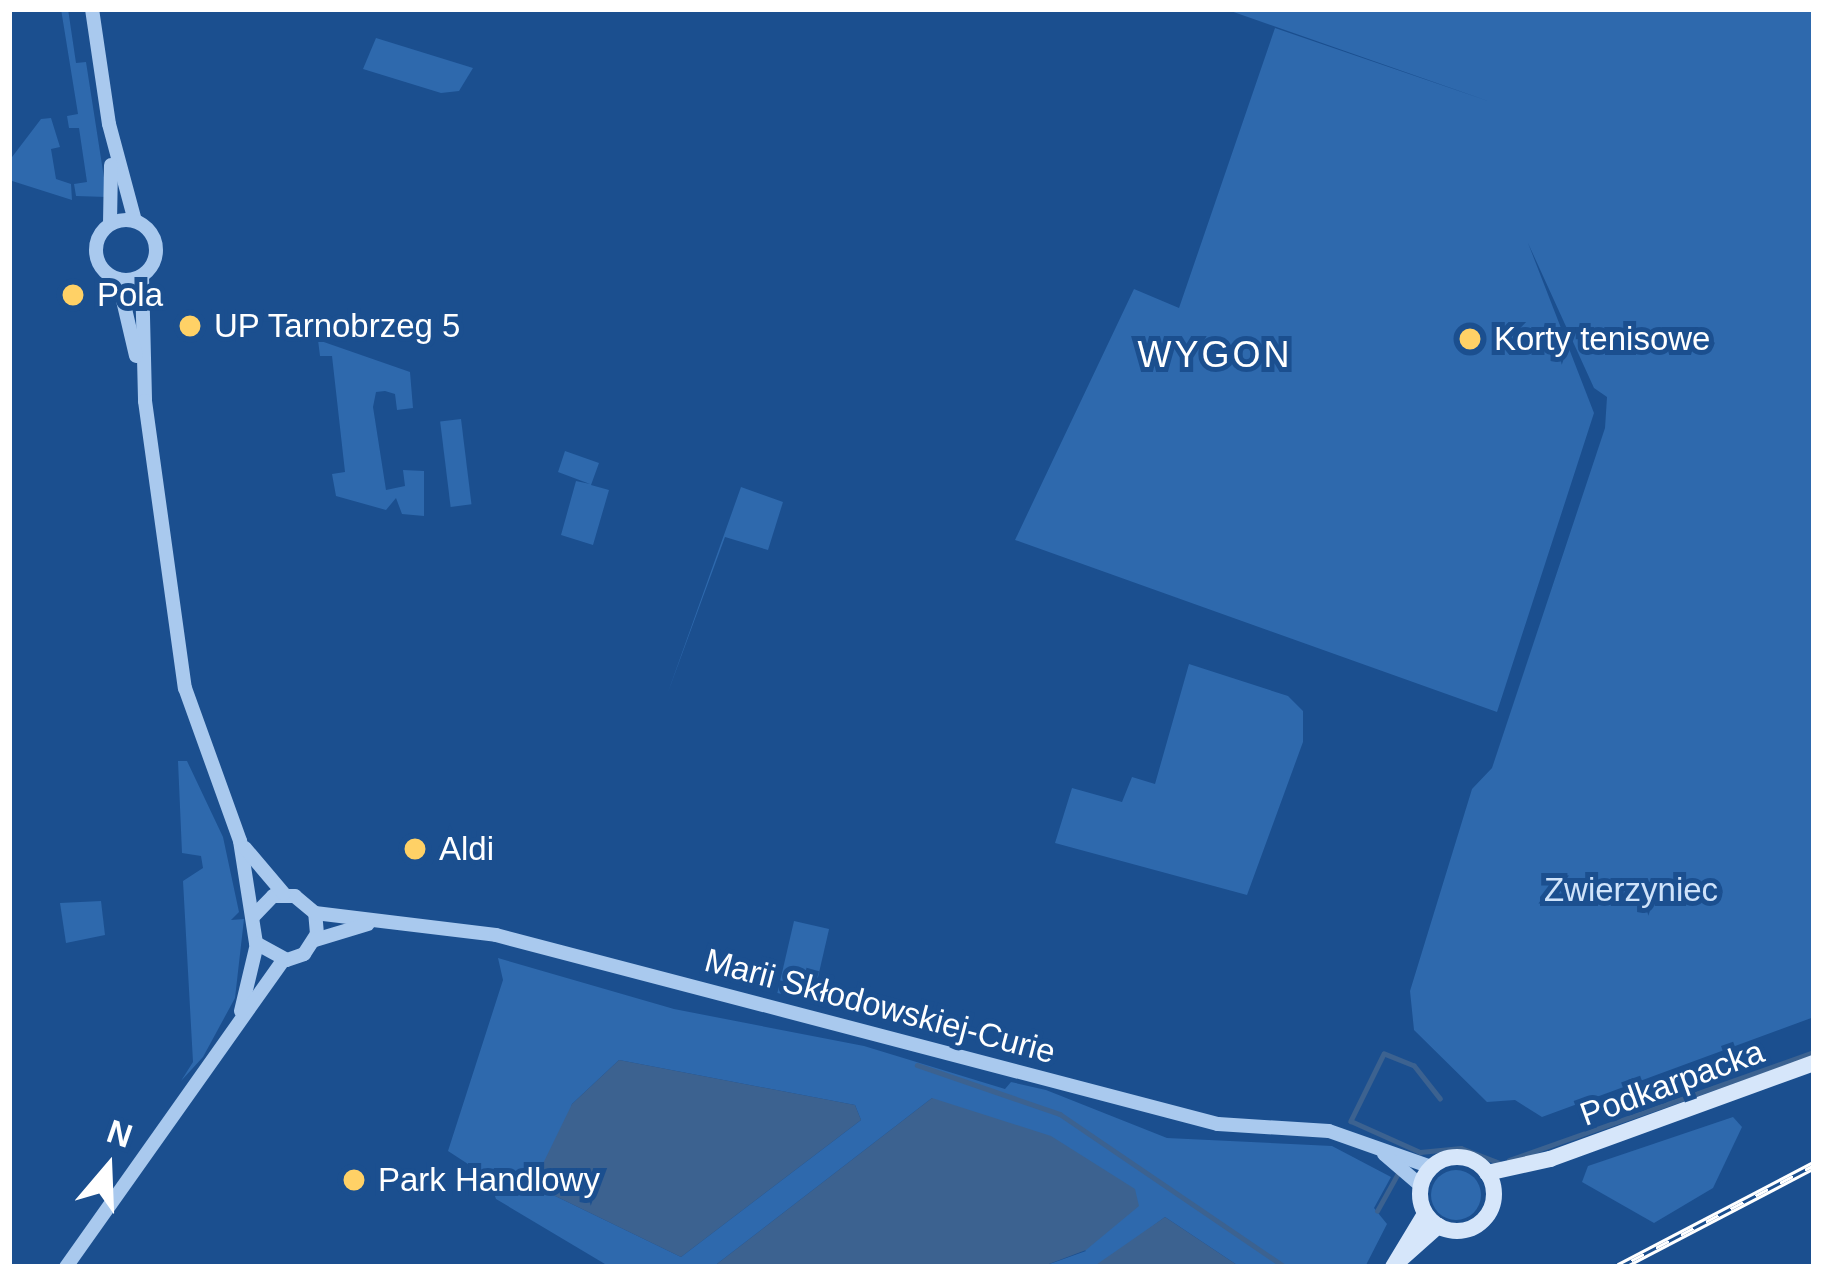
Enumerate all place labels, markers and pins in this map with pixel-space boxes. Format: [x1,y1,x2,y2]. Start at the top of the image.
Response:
place label: Pola [97,275,163,315]
marker: Pola [60,282,86,308]
place label: UP Tarnobrzeg 5 [214,306,462,346]
marker: UP Tarnobrzeg 5 [177,313,203,339]
place label: Korty tenisowe [1494,319,1710,359]
marker: Korty tenisowe [1457,326,1483,352]
place label: Aldi [439,829,494,869]
marker: Aldi [402,836,428,862]
place label: Park Handlowy [378,1160,600,1200]
marker: Park Handlowy [341,1167,367,1193]

